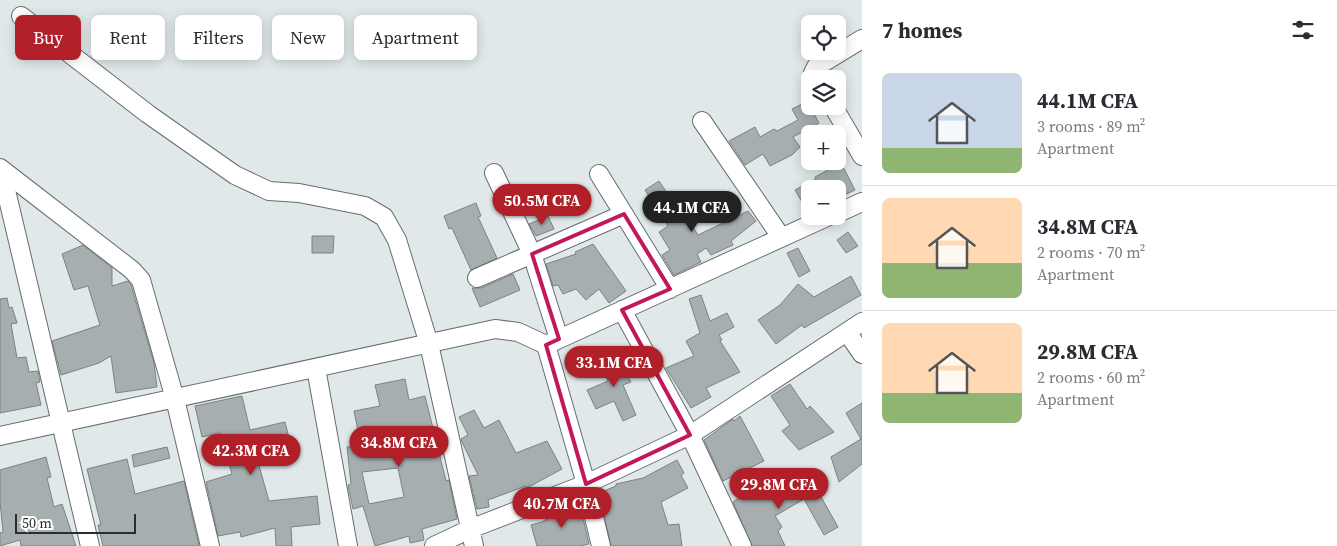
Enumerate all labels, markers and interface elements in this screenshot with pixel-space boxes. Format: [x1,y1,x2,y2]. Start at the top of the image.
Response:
chip: Buy [15,15,81,60]
chip: Rent [91,15,165,60]
chip: Filters [175,15,262,60]
chip: New [272,15,344,60]
chip: Apartment [354,15,477,60]
map controls [801,15,846,225]
button: locate [801,15,846,60]
text: 7 homes [882,16,962,45]
icon: filters [1289,16,1317,44]
button: layers [801,70,846,115]
text: 44.1M CFA [1037,86,1138,115]
icon: home [922,93,982,153]
text: 3 rooms · 89 m² [1037,115,1145,137]
button: + [801,125,846,170]
text: Apartment [1037,137,1114,159]
button: − [801,180,846,225]
pin: 50.5M CFA [485,184,599,226]
text: 50.5M CFA [503,189,581,211]
pin: 44.1M CFA [635,190,749,233]
text: 44.1M CFA [653,196,731,218]
text: 34.8M CFA [1037,212,1138,241]
icon: home [922,218,982,278]
text: 2 rooms · 70 m² [1037,241,1145,263]
text: Apartment [1037,263,1114,285]
text: 29.8M CFA [1037,337,1138,366]
icon: home [922,343,982,403]
pin: 33.1M CFA [557,346,671,388]
text: 33.1M CFA [575,351,653,373]
text: 2 rooms · 60 m² [1037,366,1145,388]
text: Apartment [1037,388,1114,410]
pin: 34.8M CFA [342,426,456,468]
text: 34.8M CFA [360,431,438,453]
pin: 42.3M CFA [194,434,308,476]
text: 42.3M CFA [212,439,290,461]
pin: 29.8M CFA [722,468,836,510]
text: 29.8M CFA [740,473,818,495]
pin: 40.7M CFA [505,486,619,529]
text: 40.7M CFA [523,492,601,514]
scale bar [15,511,136,534]
text: 50 m [22,513,52,533]

